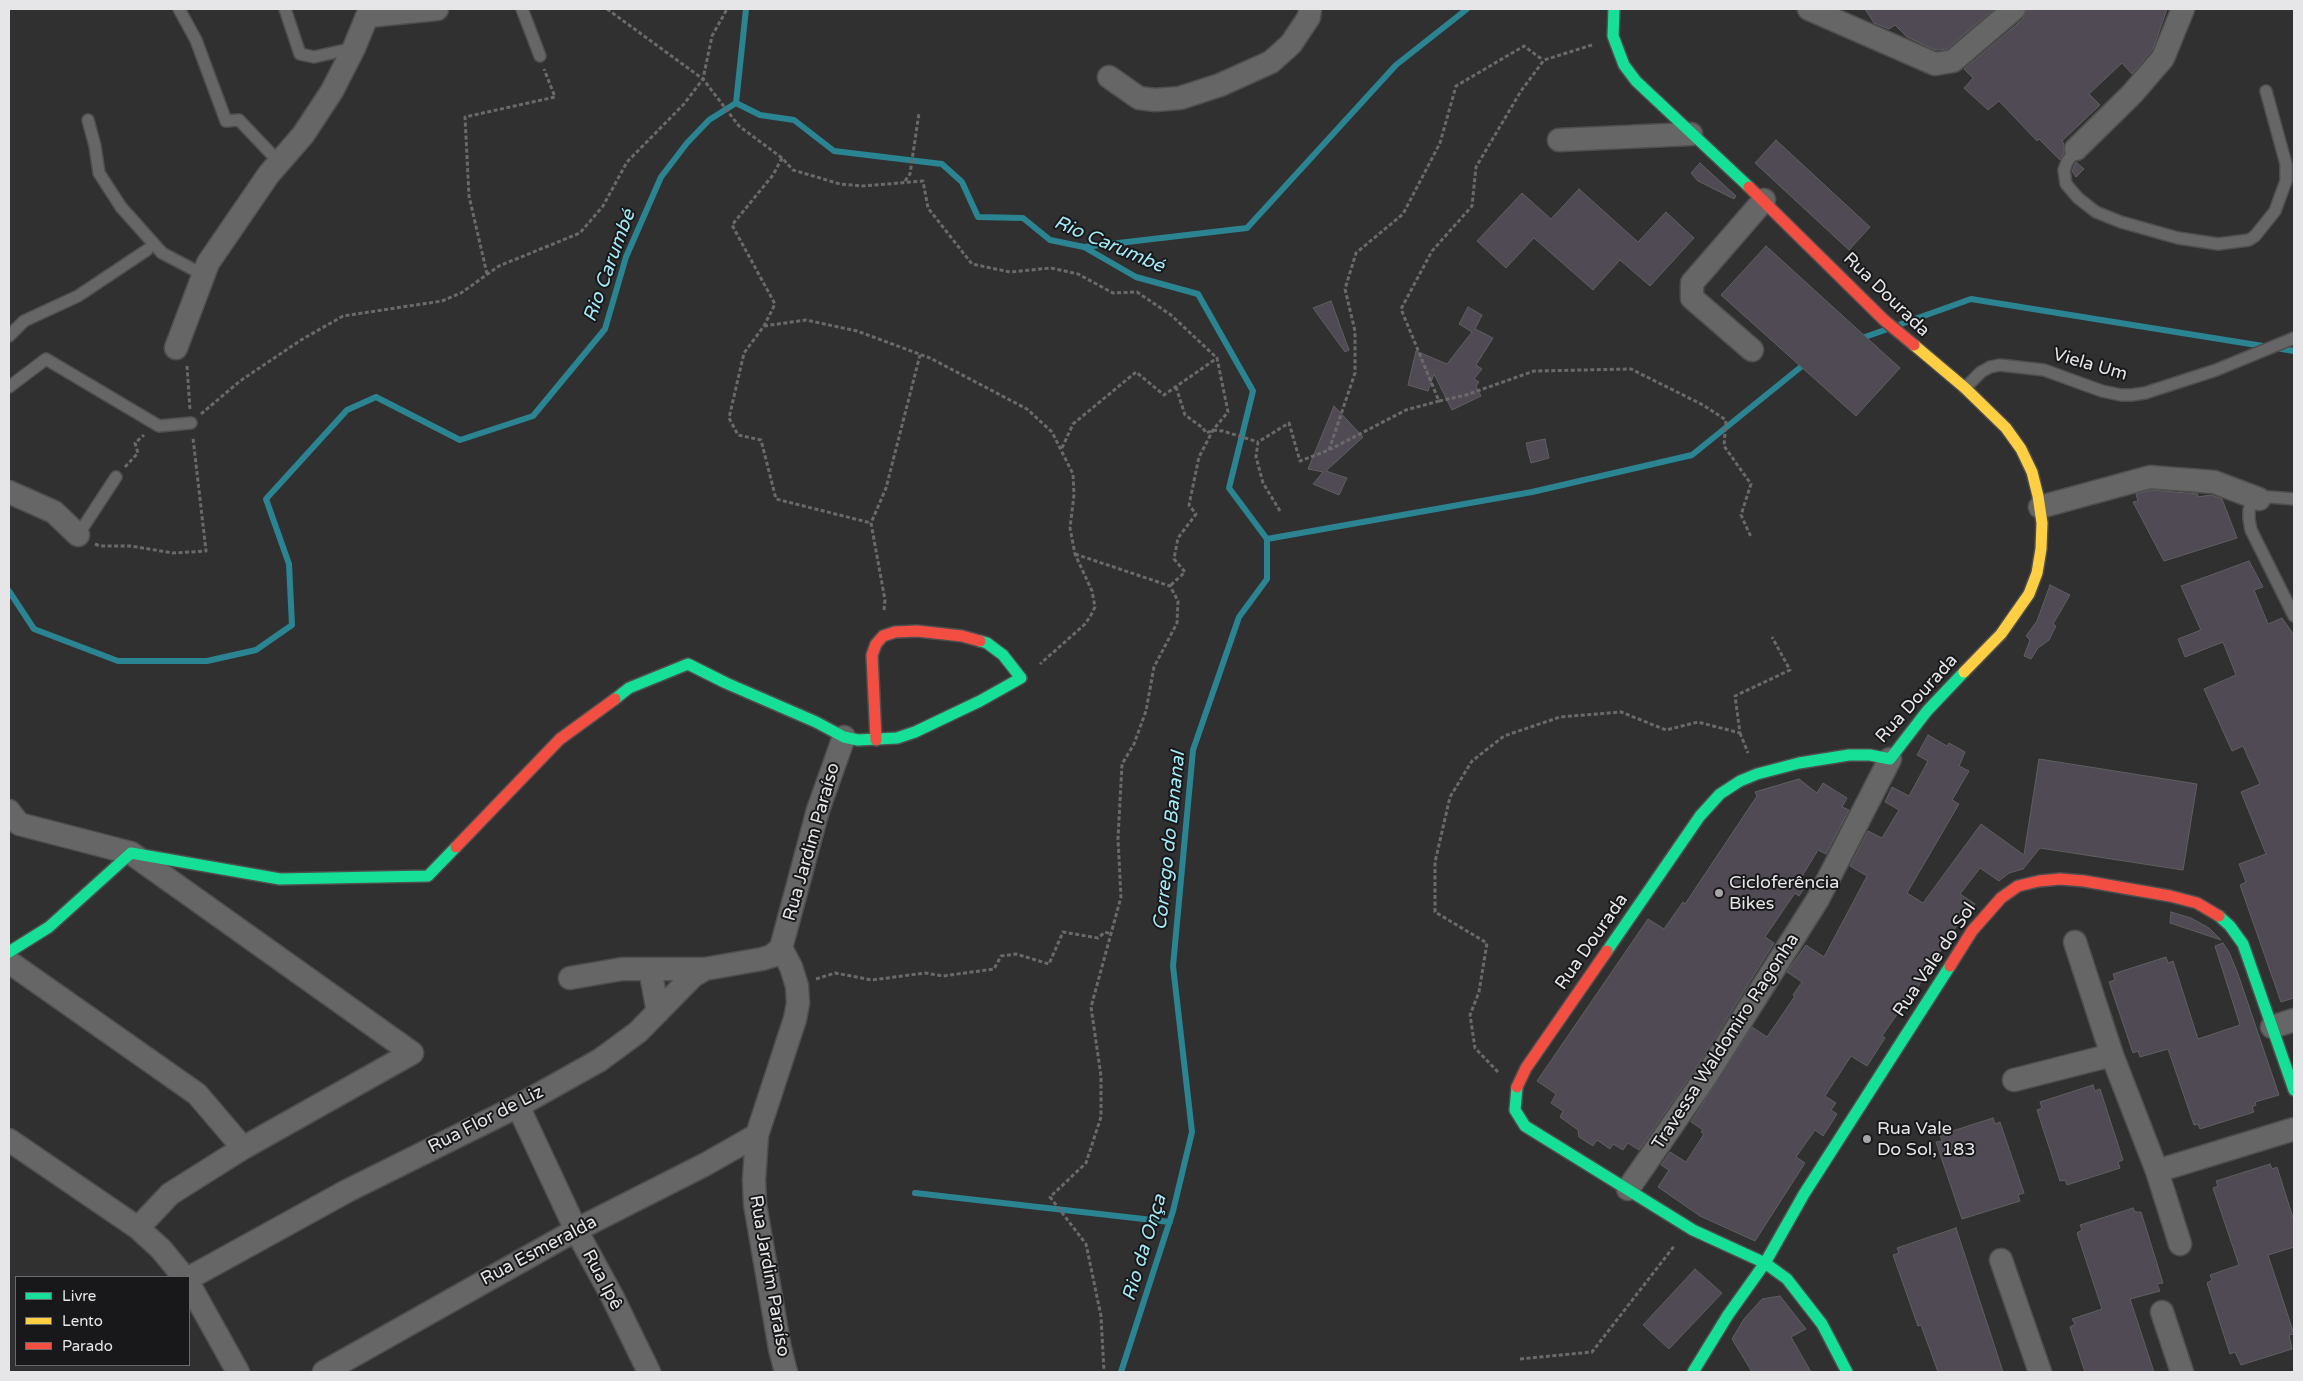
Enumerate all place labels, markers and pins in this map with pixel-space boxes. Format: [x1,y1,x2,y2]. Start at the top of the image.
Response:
place label: Cicloferência Bikes [1729,872,1839,914]
marker: Cicloferência Bikes [1713,887,1725,899]
place label: Rua Vale Do Sol, 183 [1877,1118,1976,1160]
marker: Rua Vale Do Sol, 183 [1861,1133,1873,1145]

